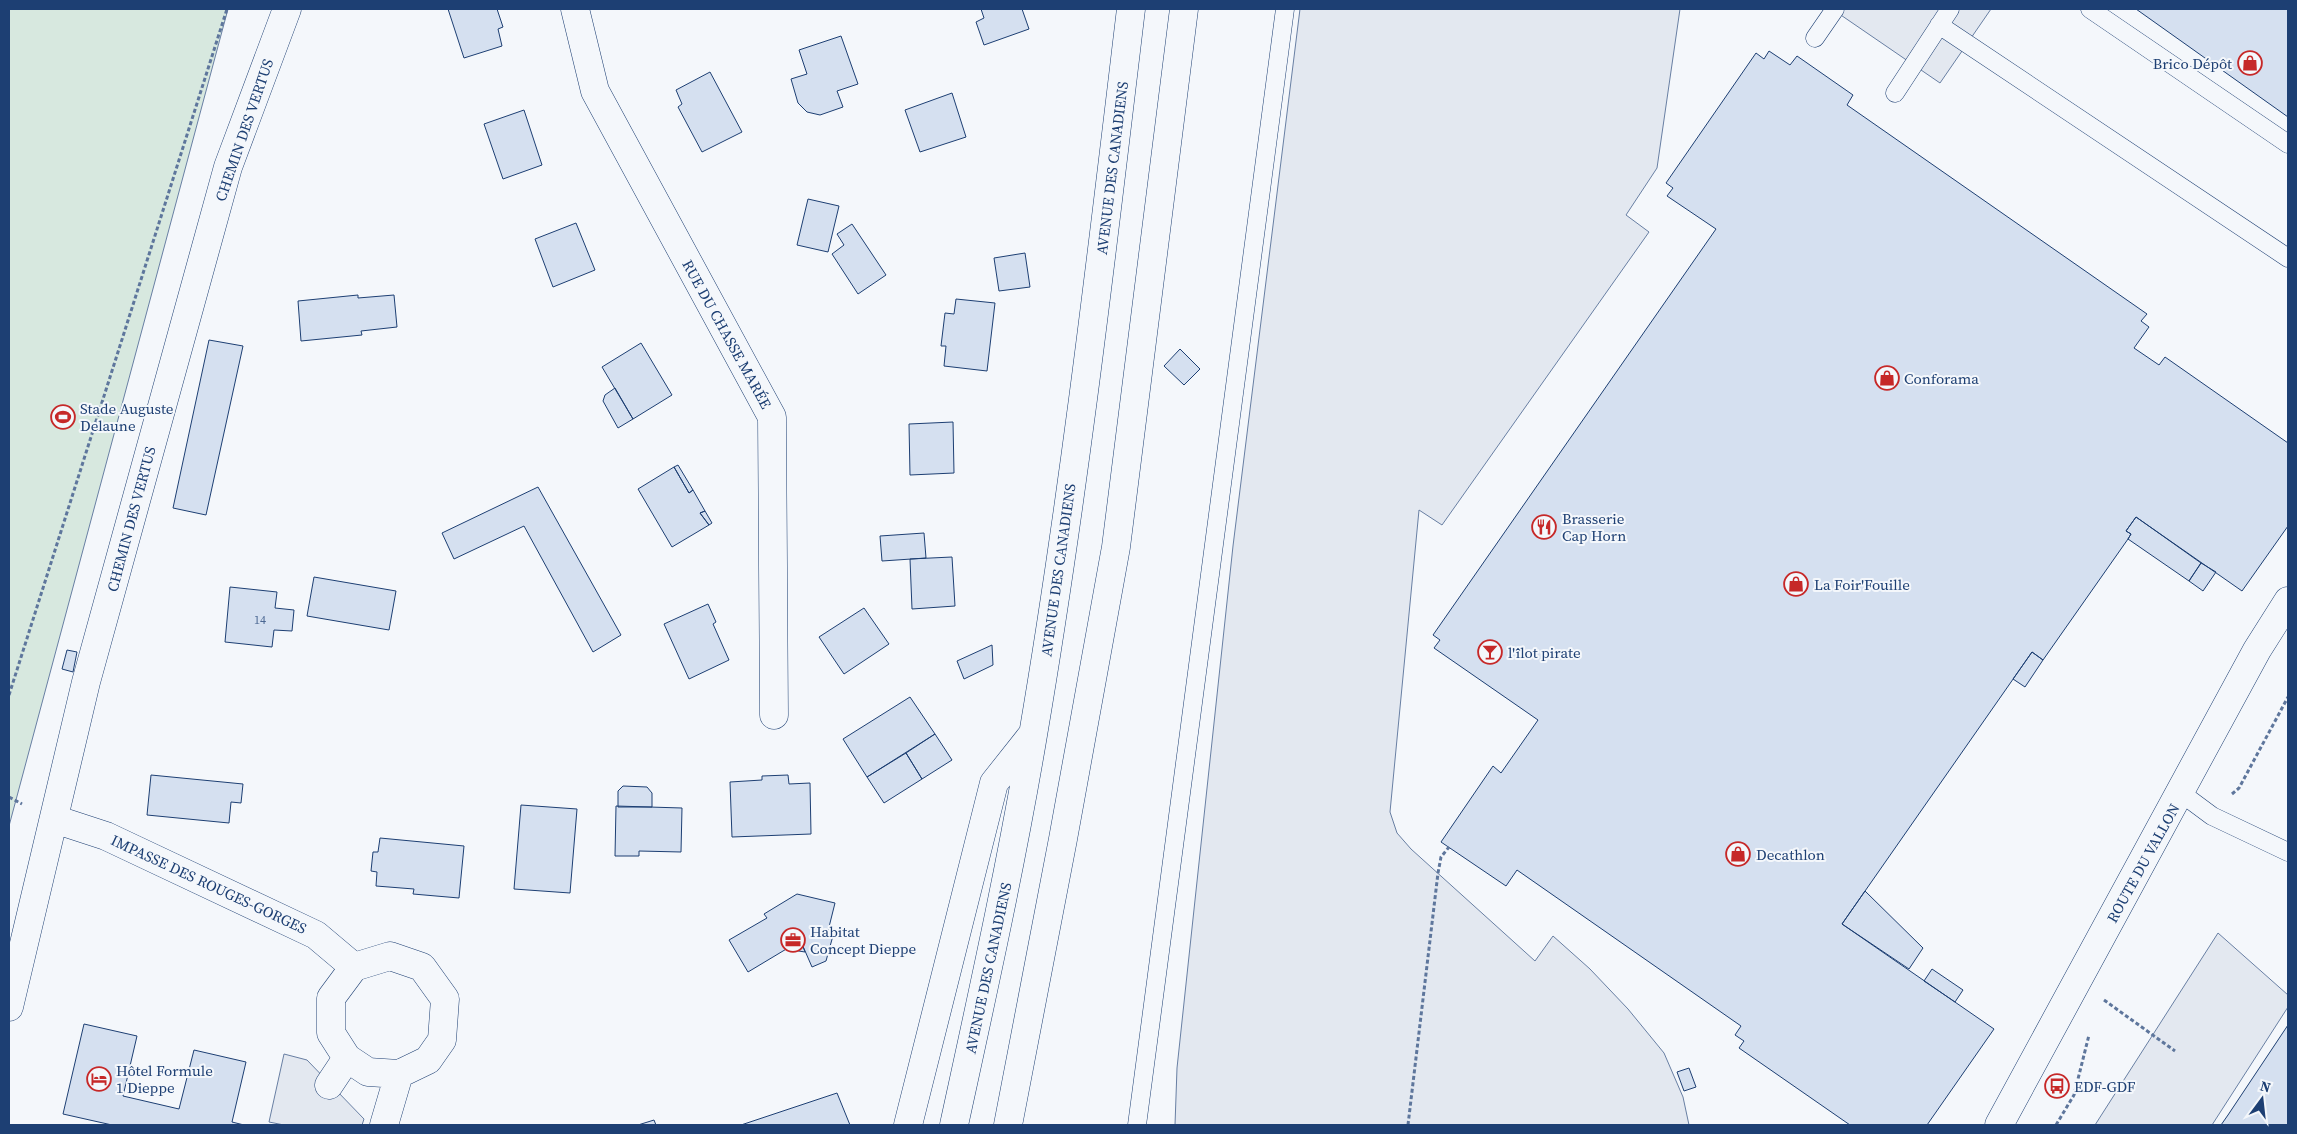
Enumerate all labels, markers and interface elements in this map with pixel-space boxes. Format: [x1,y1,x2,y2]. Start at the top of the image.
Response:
shop icon: Brico Dépôt [2237,50,2263,76]
place label: Brico Dépôt [2153,53,2232,74]
street label: CHEMIN DES VERTUS [210,56,278,204]
street label: AVENUE DES CANADIENS [1091,80,1133,256]
street label: RUE DU CHASSE MARÉE [677,256,777,412]
shop icon: Conforama [1874,365,1900,391]
place label: Conforama [1904,368,1979,389]
place label: Stade Auguste Delaune [80,398,174,436]
sports icon: Stade Auguste Delaune [50,404,76,430]
street label: CHEMIN DES VERTUS [102,444,161,594]
street label: AVENUE DES CANADIENS [1035,482,1081,658]
place label: Brasserie Cap Horn [1562,508,1626,546]
restaurant icon: Brasserie Cap Horn [1531,514,1557,540]
shop icon: La Foir'Fouille [1783,571,1809,597]
place label: La Foir'Fouille [1814,574,1910,595]
house number: 14 [254,612,266,628]
bar icon: l'îlot pirate [1477,639,1503,665]
place label: l'îlot pirate [1508,642,1581,663]
street label: ROUTE DU VALLON [2102,800,2184,926]
street label: IMPASSE DES ROUGES-GORGES [108,829,311,939]
shop icon: Decathlon [1725,841,1751,867]
place label: Decathlon [1756,844,1825,865]
street label: AVENUE DES CANADIENS [960,880,1016,1056]
place label: Habitat Concept Dieppe [810,921,917,959]
office icon: Habitat Concept Dieppe [780,927,806,953]
place label: Hôtel Formule 1 Dieppe [116,1060,213,1098]
hotel icon: Hôtel Formule 1 Dieppe [86,1066,112,1092]
bus stop icon: EDF-GDF [2044,1073,2070,1099]
north arrow [2237,1074,2287,1124]
text: N [2258,1075,2273,1097]
place label: EDF-GDF [2074,1076,2136,1097]

